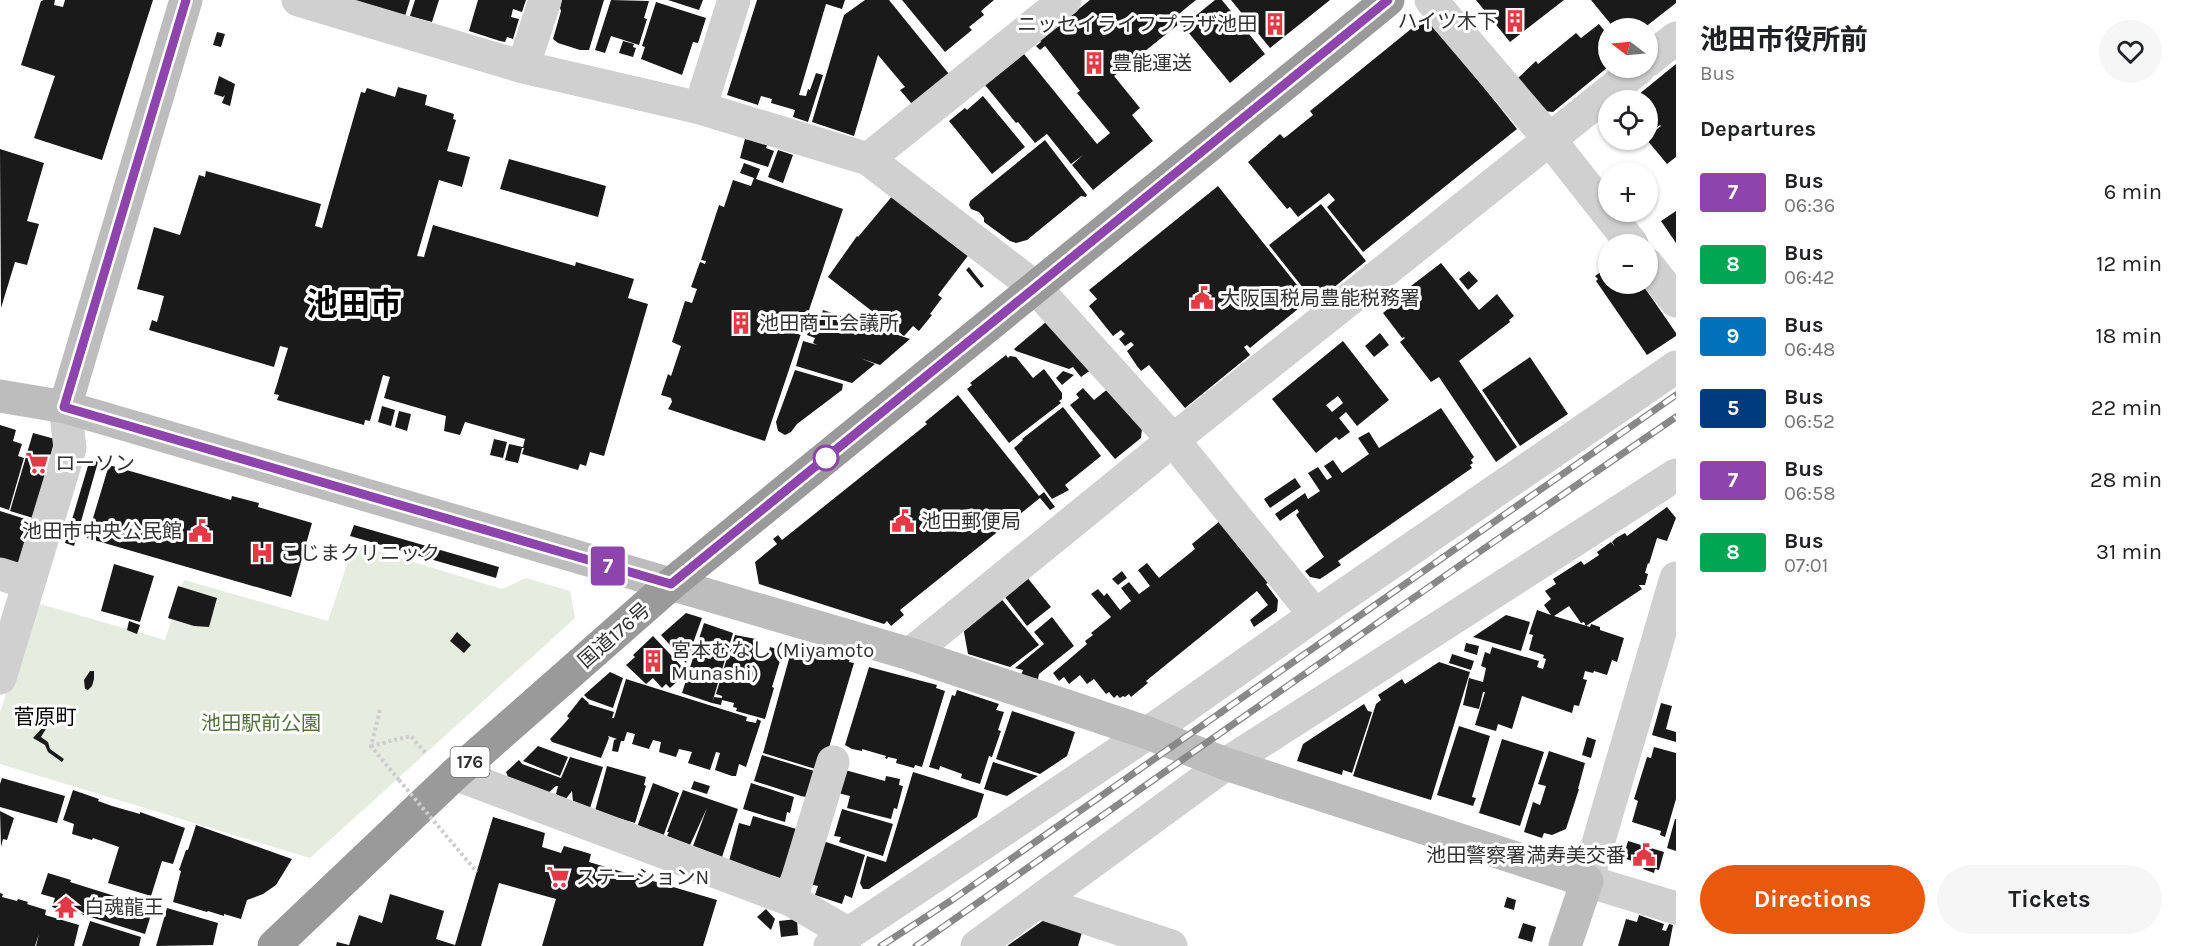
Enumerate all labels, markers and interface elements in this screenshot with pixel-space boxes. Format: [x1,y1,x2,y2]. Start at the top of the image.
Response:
building icon: ハイツ木下 [1502,8,1528,34]
place label: ハイツ木下 [1397,10,1497,33]
building icon: ニッセイライフプラザ池田 [1262,11,1288,37]
place label: ニッセイライフプラザ池田 [1017,13,1257,36]
north arrow [1598,18,1658,78]
map controls [1598,18,1658,294]
button: heart [2099,20,2162,83]
text: 池田市役所前 [1700,23,1868,56]
building icon: 豊能運送 [1081,50,1107,76]
place label: 豊能運送 [1112,52,1192,75]
text: Bus [1700,62,1735,85]
button: locate [1598,90,1658,150]
text: Departures [1700,116,1816,142]
button: + [1598,162,1658,222]
text: Bus [1784,168,1824,194]
text: 6 min [2104,179,2162,205]
text: 7 [1728,180,1738,204]
text: 06:36 [1784,194,1835,217]
button: − [1598,234,1658,294]
text: Bus [1784,240,1824,266]
text: 12 min [2096,251,2162,277]
text: 8 [1726,252,1740,276]
text: 06:42 [1784,266,1835,289]
public building icon: 大阪国税局豊能税務署 [1189,285,1215,311]
district label: 池田市 [306,286,402,323]
place label: 大阪国税局豊能税務署 [1220,287,1420,310]
building icon: 池田商工会議所 [728,310,754,336]
place label: 池田商工会議所 [759,312,899,335]
text: Bus [1784,312,1824,338]
text: 18 min [2096,323,2162,349]
text: 9 [1727,324,1739,348]
text: 06:48 [1784,338,1835,361]
text: Bus [1784,384,1824,410]
text: 22 min [2091,395,2162,421]
text: 5 [1727,396,1739,420]
text: 06:52 [1784,410,1835,433]
unlabelled marker [813,445,839,471]
supermarket icon: ローソン [24,450,50,476]
place label: ローソン [55,452,135,475]
text: Bus [1784,456,1824,482]
text: 28 min [2090,467,2162,493]
text: 7 [1728,468,1738,492]
text: 06:58 [1784,482,1836,505]
public building icon: 池田郵便局 [890,508,916,534]
place label: 池田郵便局 [921,510,1021,533]
public building icon: 池田市中央公民館 [187,518,213,544]
place label: 池田市中央公民館 [22,520,182,543]
text: Bus [1784,528,1824,554]
text: 31 min [2096,539,2162,565]
hospital icon: こじまクリニック [249,540,275,566]
text: 8 [1726,540,1740,564]
place label: こじまクリニック [280,542,440,565]
line badge: 7 [588,546,628,586]
text: 7 [603,554,613,578]
text: 07:01 [1784,554,1828,577]
street label: 国道176号 [574,598,655,673]
place label: 宮本むなし (Miyamoto Munashi) [671,639,874,685]
building icon: 宮本むなし (Miyamoto Munashi) [640,648,666,674]
district label: 菅原町 [14,705,77,729]
park label: 池田駅前公園 [201,712,321,735]
road number: 176 [450,747,490,777]
public building icon: 池田警察署満寿美交番 [1631,842,1657,868]
place label: 池田警察署満寿美交番 [1426,844,1626,867]
supermarket icon: ステーションN [545,864,571,890]
button: Directions [1700,865,1925,934]
button: Tickets [1937,865,2162,934]
place label: ステーションN [576,866,709,889]
temple icon: 白魂龍王 [53,894,79,920]
place label: 白魂龍王 [84,896,164,919]

